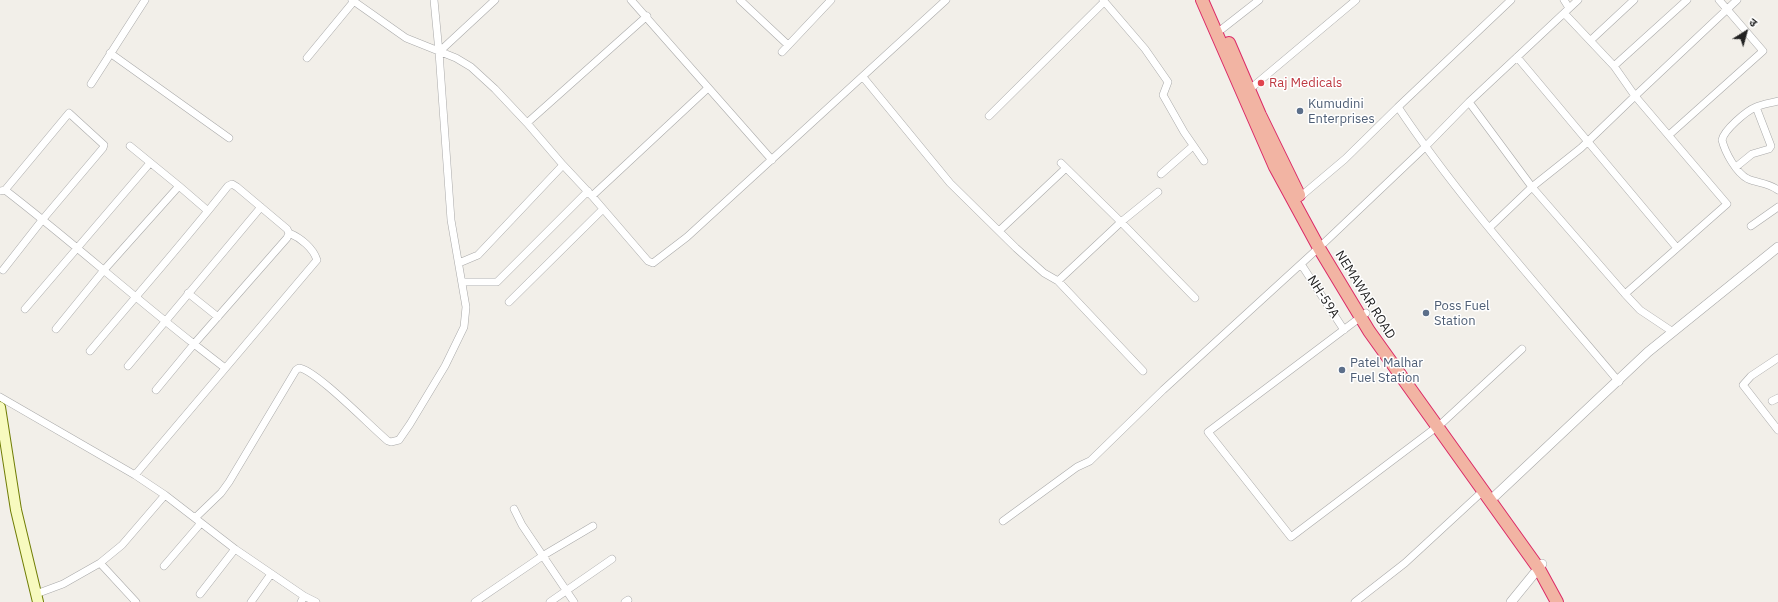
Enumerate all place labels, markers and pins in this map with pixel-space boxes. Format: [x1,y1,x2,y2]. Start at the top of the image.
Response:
place label: Raj Medicals [1269,75,1342,91]
marker: Raj Medicals [1256,78,1266,88]
place label: Kumudini Enterprises [1308,96,1375,127]
marker: Kumudini Enterprises [1295,106,1305,116]
place label: Poss Fuel Station [1434,298,1490,329]
marker: Poss Fuel Station [1421,308,1431,318]
place label: Patel Malhar Fuel Station [1350,355,1423,386]
marker: Patel Malhar Fuel Station [1337,365,1347,375]

